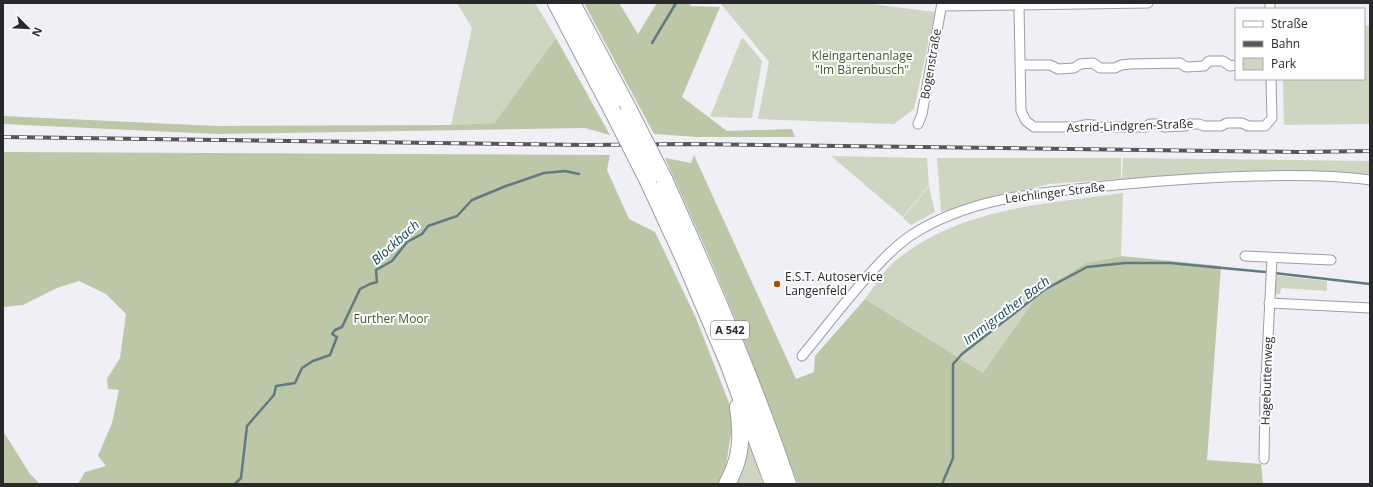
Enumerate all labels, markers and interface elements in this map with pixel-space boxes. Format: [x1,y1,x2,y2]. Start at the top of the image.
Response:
north arrow [8,8,48,48]
legend [1235,8,1365,80]
text: Straße [1271,15,1308,32]
text: N [29,25,46,39]
street label: Bogenstraße [916,27,945,101]
text: Bahn [1271,35,1300,52]
park label: Kleingartenanlage "Im Bärenbusch" [812,47,913,78]
text: Park [1271,55,1297,72]
street label: Astrid-Lindgren-Straße [1066,115,1194,136]
street label: Leichlinger Straße [1004,178,1106,207]
water label: Blockbach [367,216,423,268]
place label: E.S.T. Autoservice Langenfeld [785,268,883,299]
water label: Immigrather Bach [959,272,1053,348]
marker: E.S.T. Autoservice Langenfeld [772,279,782,289]
park label: Further Moor [354,310,429,327]
road number: A 542 [711,321,749,339]
street label: Hagebuttenweg [1256,336,1277,426]

